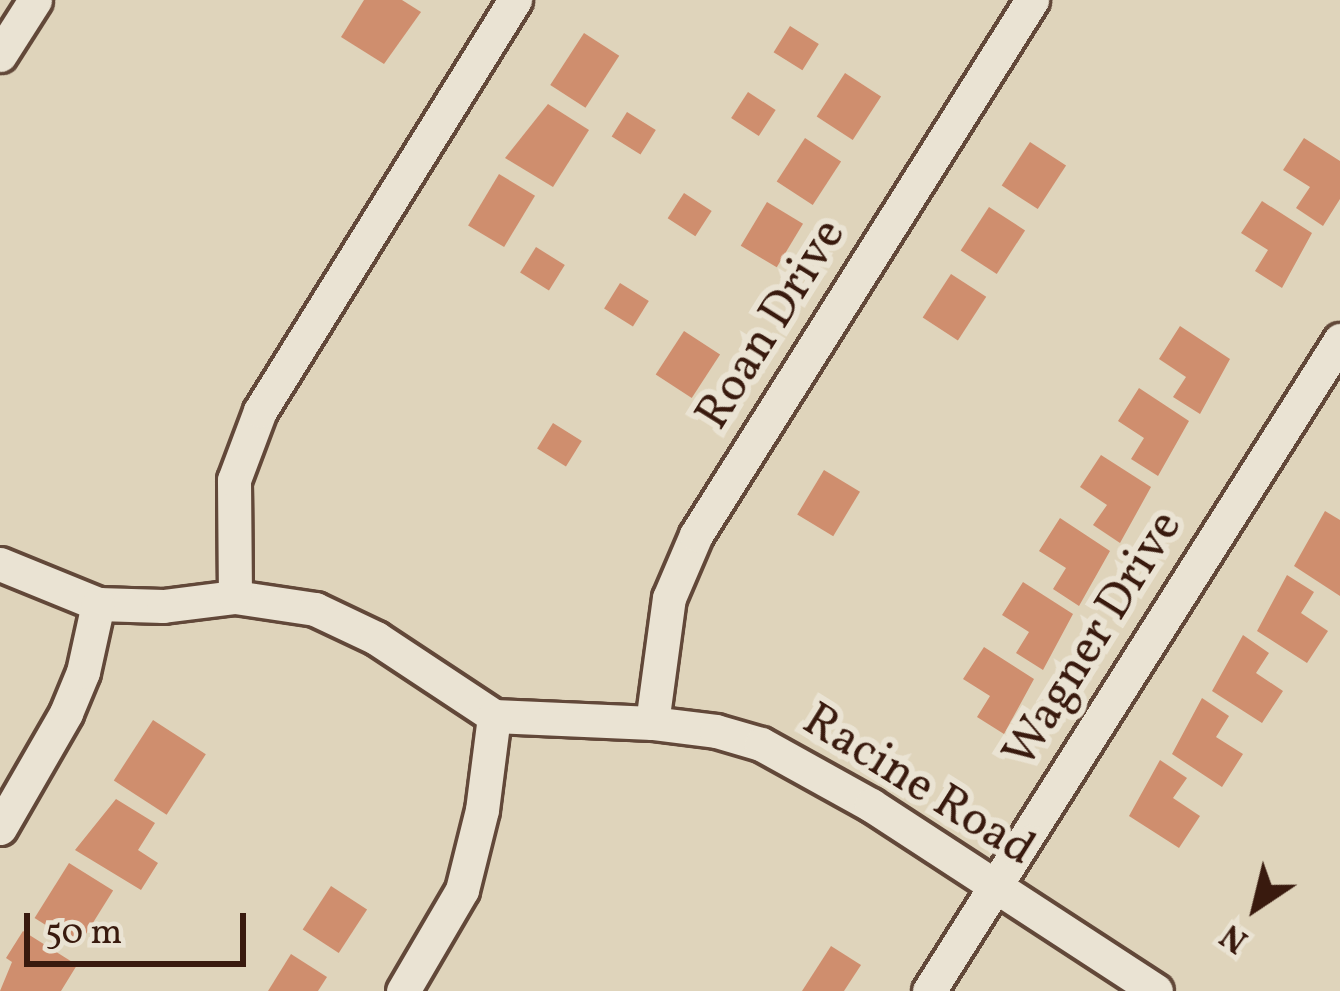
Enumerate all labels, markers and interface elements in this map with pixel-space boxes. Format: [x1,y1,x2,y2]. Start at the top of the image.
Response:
street label: Roan Drive [685,209,859,441]
street label: Wagner Drive [992,501,1196,779]
street label: Racine Road [792,692,1044,880]
north arrow [1196,847,1316,967]
scale bar [30,889,252,963]
text: 50 m [45,909,122,959]
text: N [1212,911,1258,962]

